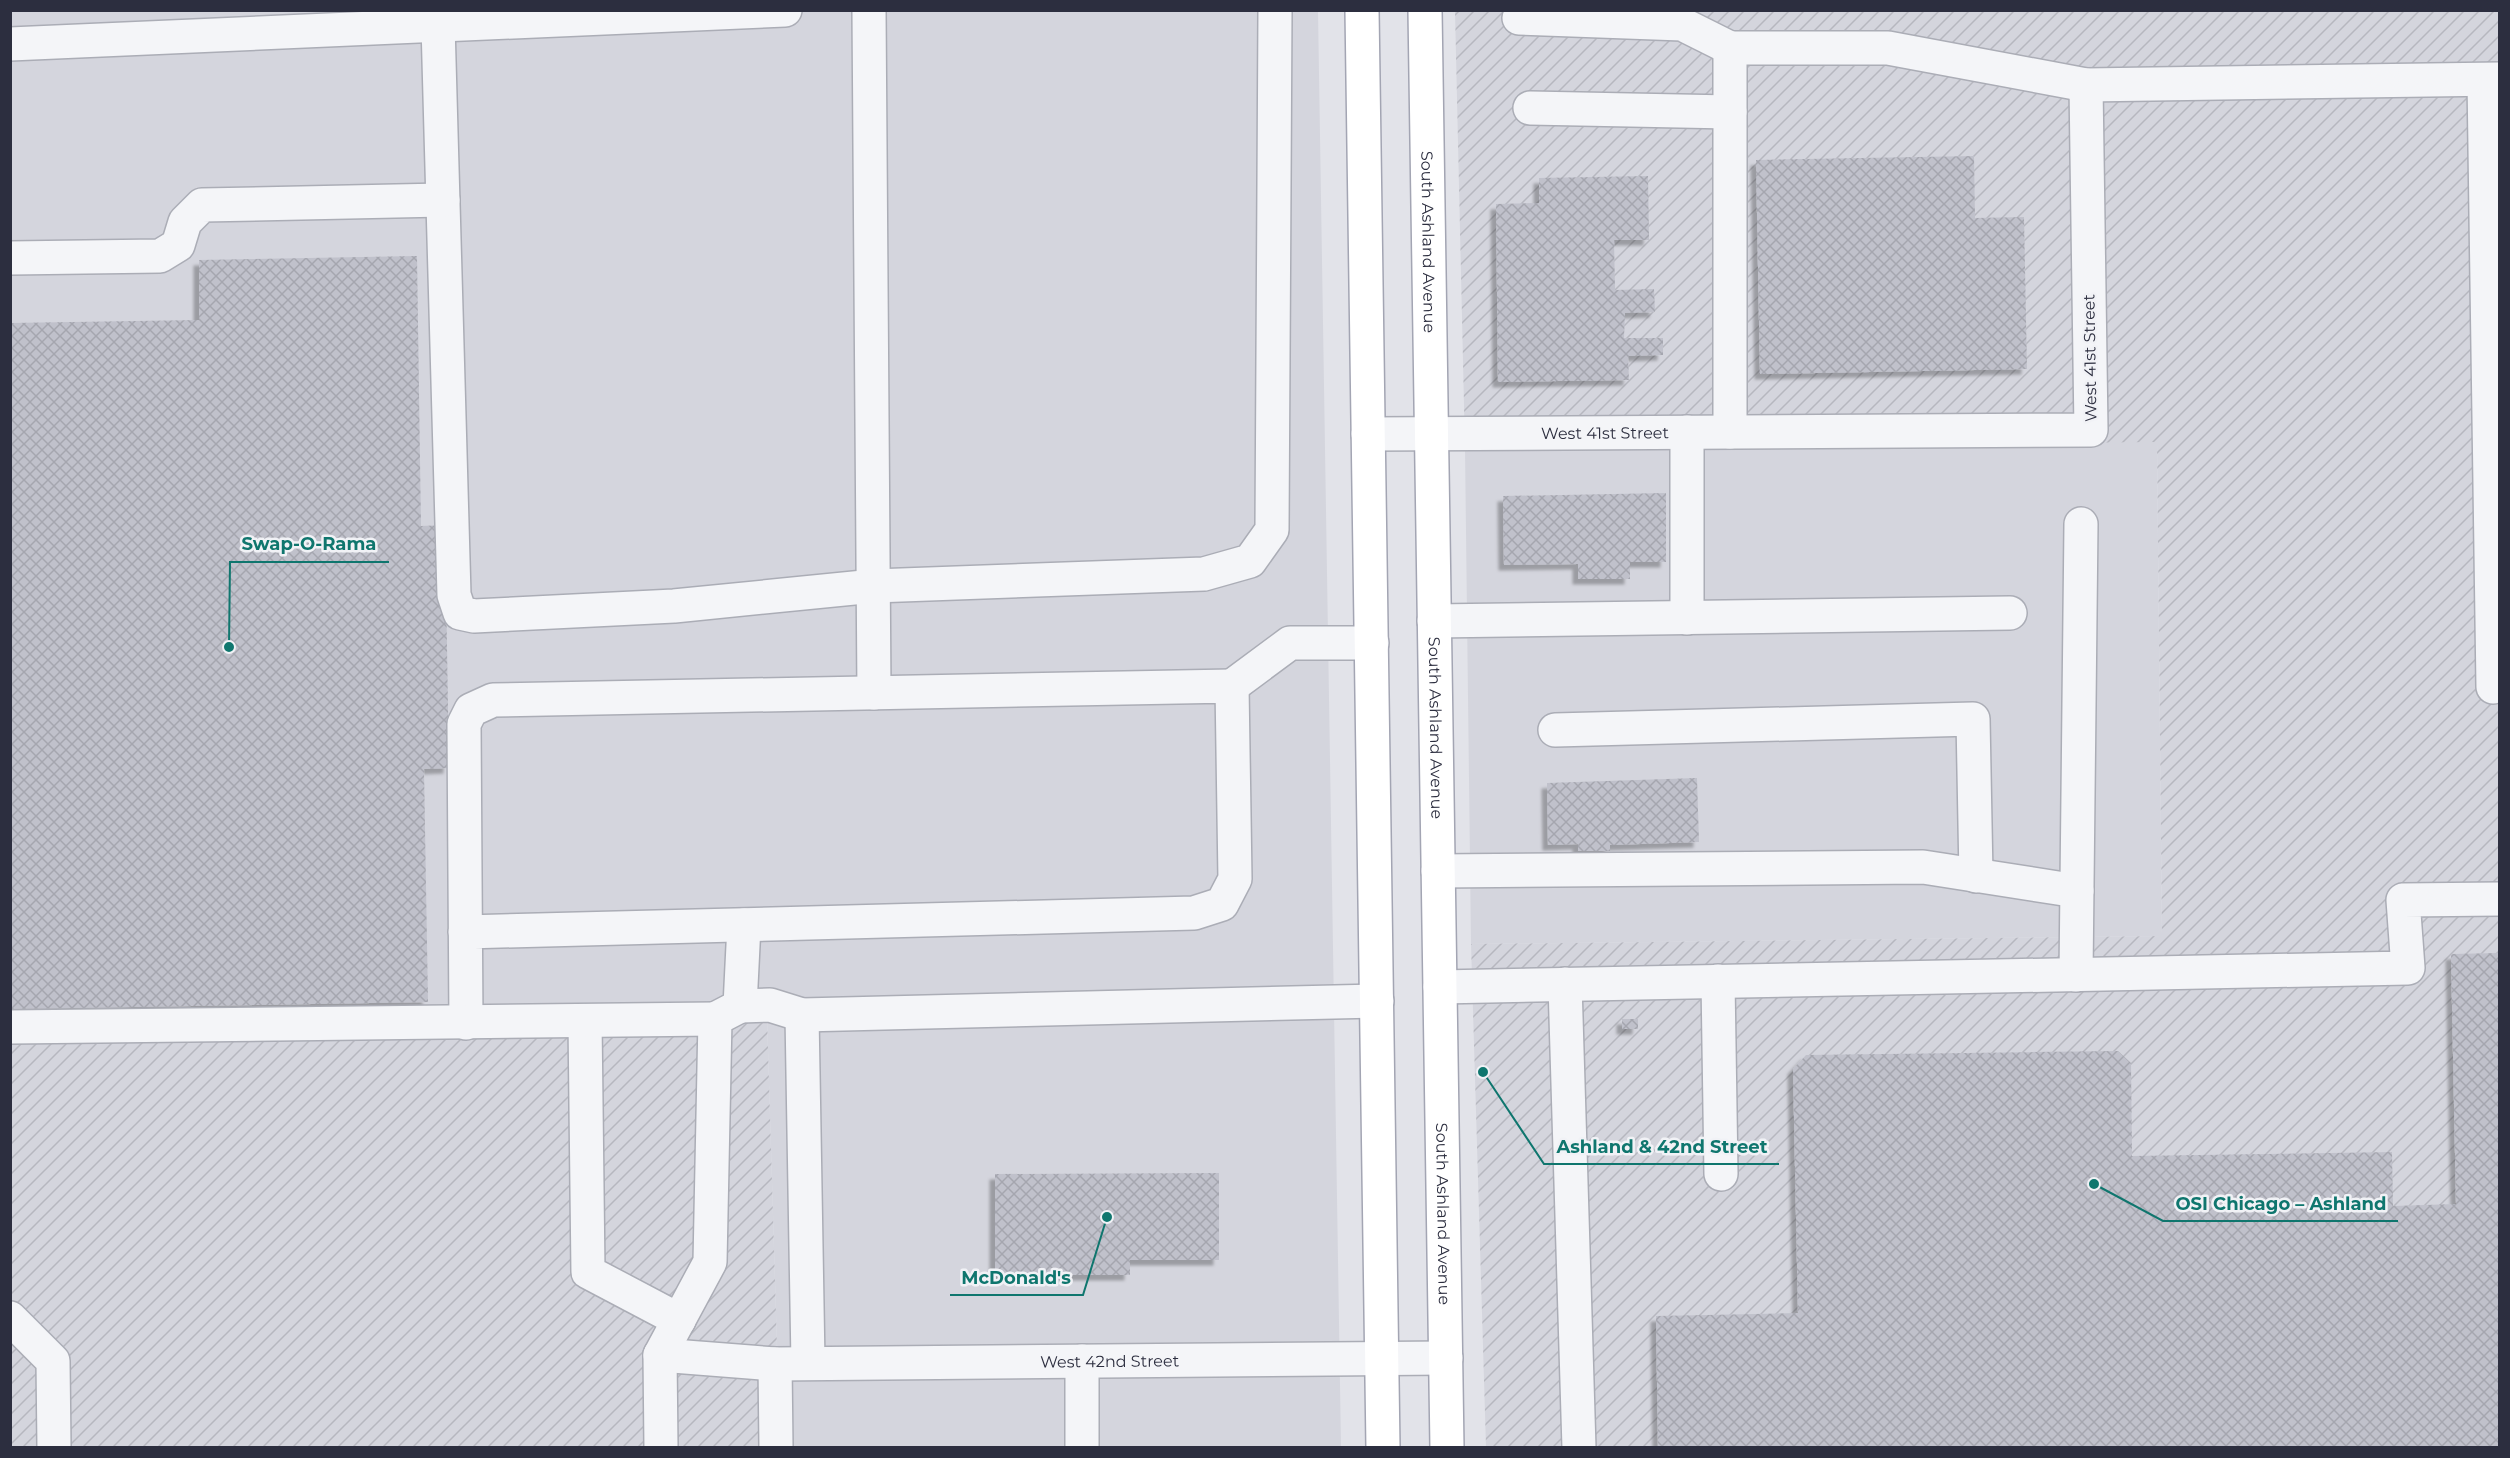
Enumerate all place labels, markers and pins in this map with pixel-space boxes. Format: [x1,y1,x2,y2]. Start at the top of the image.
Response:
callout: Swap-O-Rama [230,526,389,562]
callout: Ashland & 42nd Street [1544,1128,1779,1164]
callout: OSI Chicago – Ashland [2163,1185,2398,1221]
callout: McDonald's [950,1259,1083,1295]

